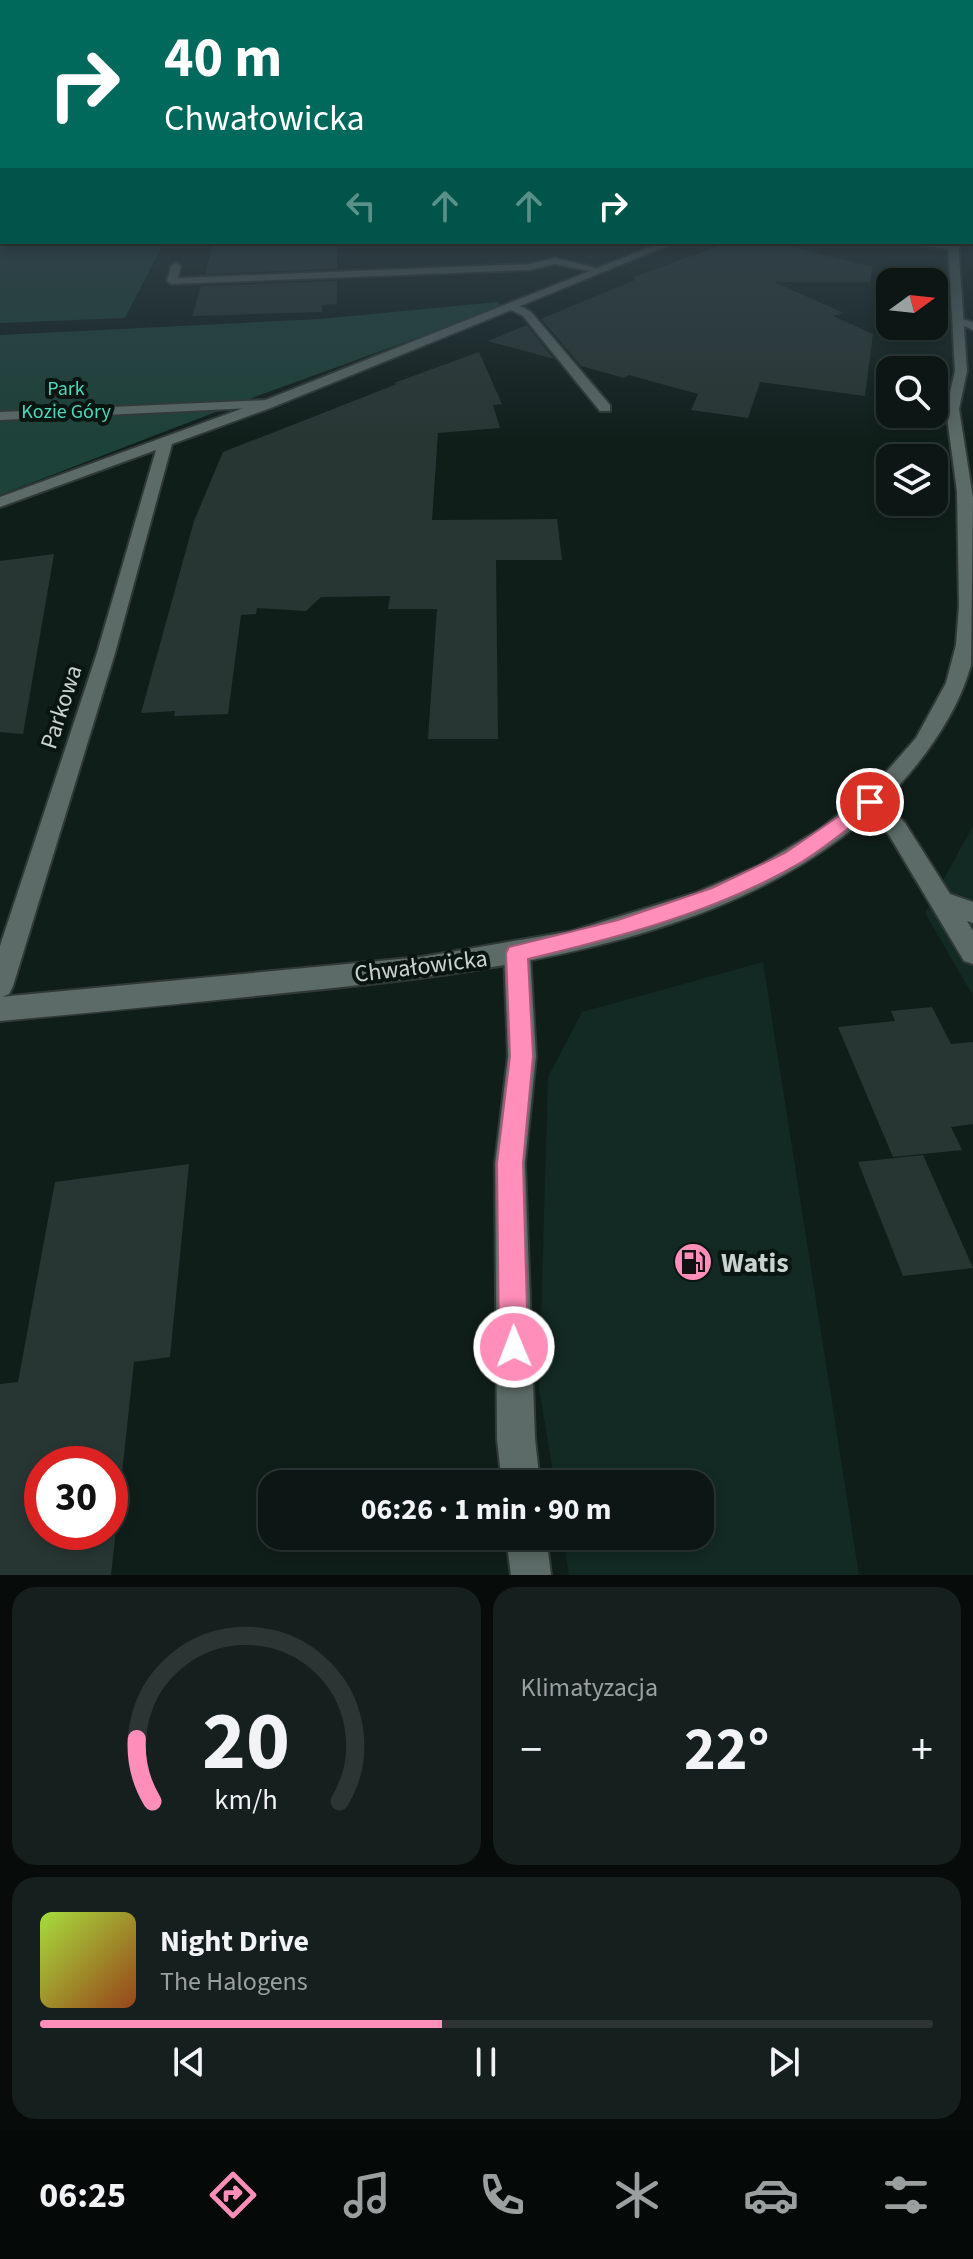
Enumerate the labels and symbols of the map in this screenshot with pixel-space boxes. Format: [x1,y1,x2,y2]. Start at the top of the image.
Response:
north arrow [876,268,948,340]
park label: Park Kozie Góry [21,375,111,426]
street label: Parkowa [31,661,91,754]
pin [836,768,904,836]
street label: Chwałowicka [353,941,490,992]
fuel station icon: Watis [672,1241,714,1283]
place label: Watis [721,1243,789,1283]
position arrow [472,1305,556,1389]
speed limit sign: 30 [24,1446,128,1550]

